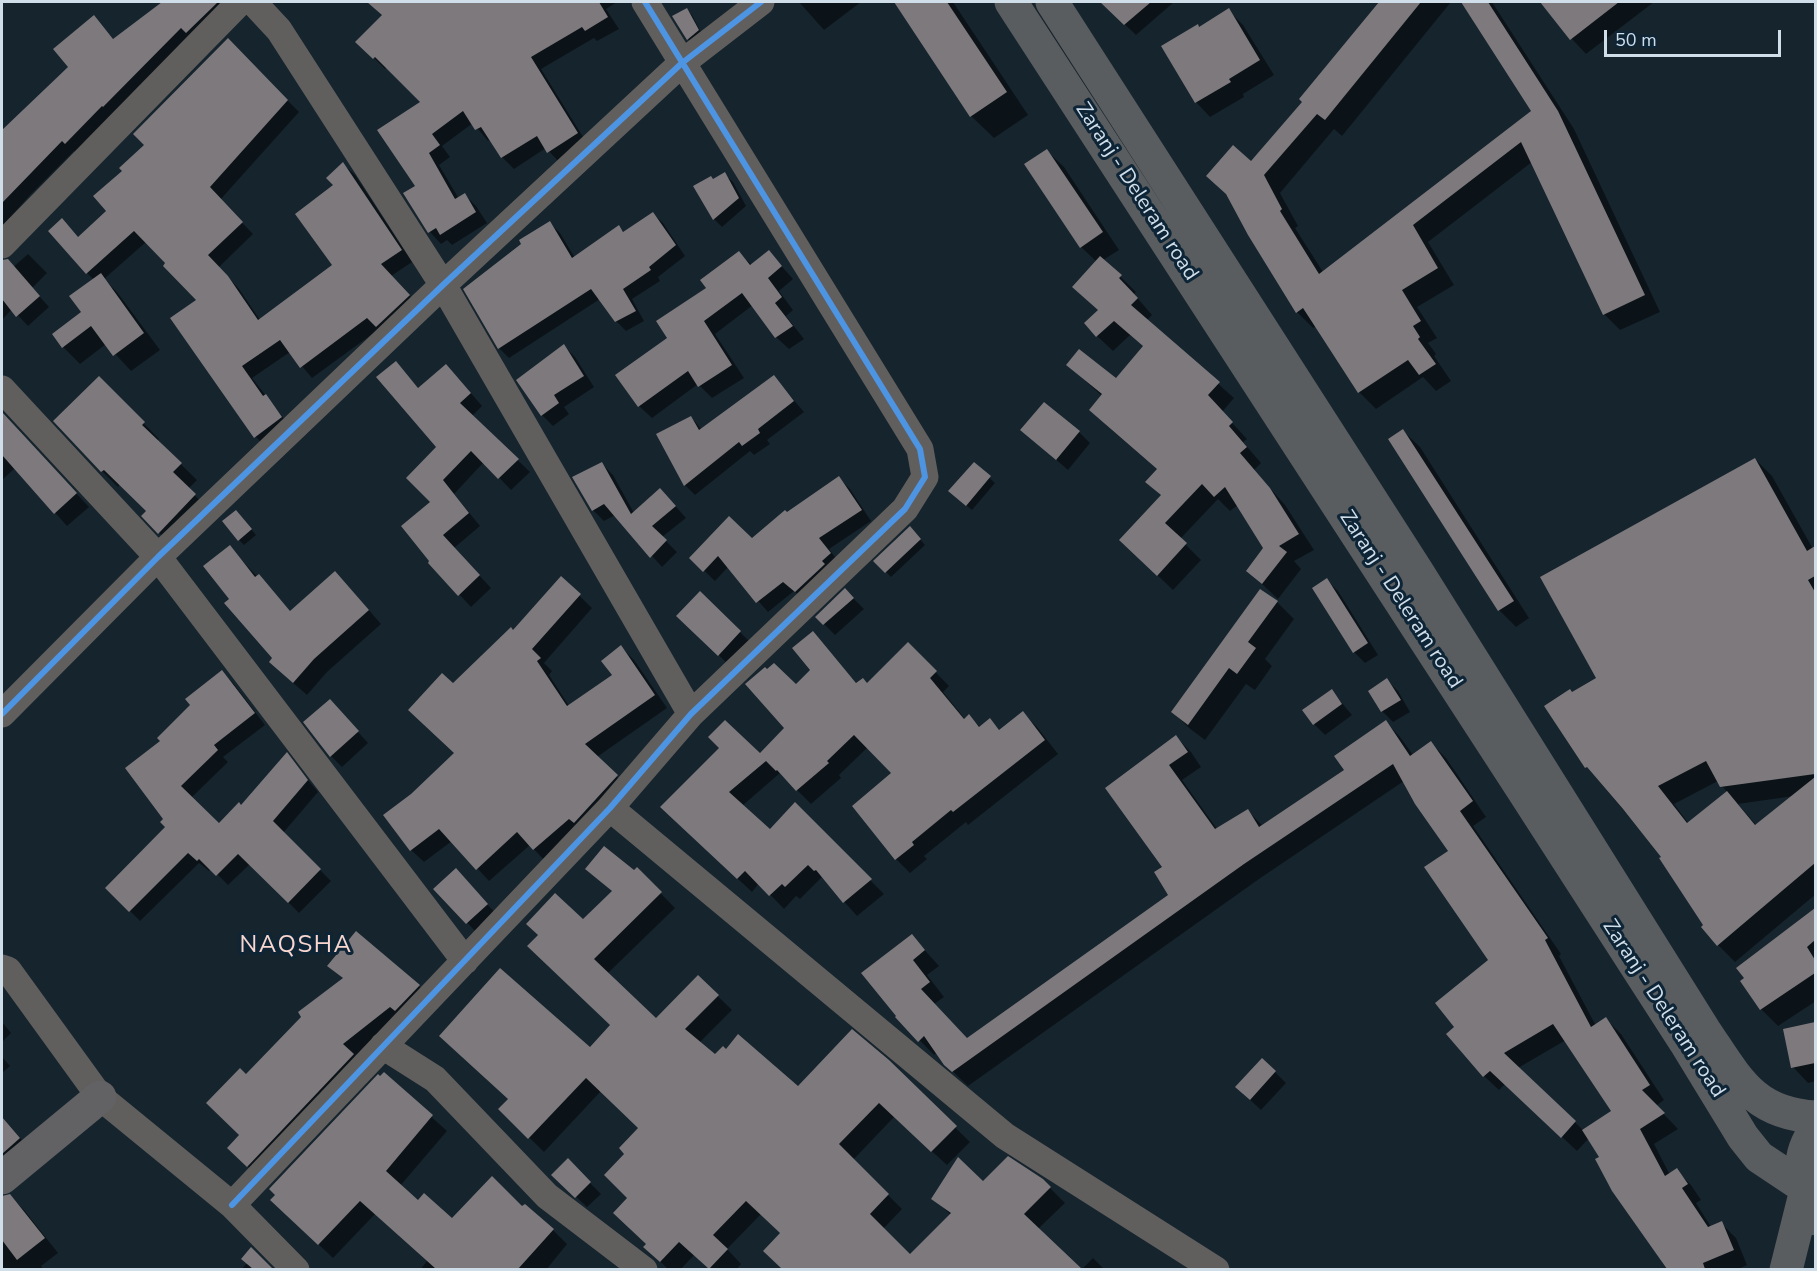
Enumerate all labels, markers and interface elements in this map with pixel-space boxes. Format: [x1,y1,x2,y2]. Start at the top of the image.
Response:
scale bar [1607,18,1784,56]
text: 50 m [1615,28,1657,52]
street label: Zaranj - Deleram road [1069,98,1203,286]
street label: Zaranj - Deleram road [1333,506,1467,694]
street label: Zaranj - Deleram road [1596,915,1730,1103]
district label: NAQSHA [240,932,352,960]

